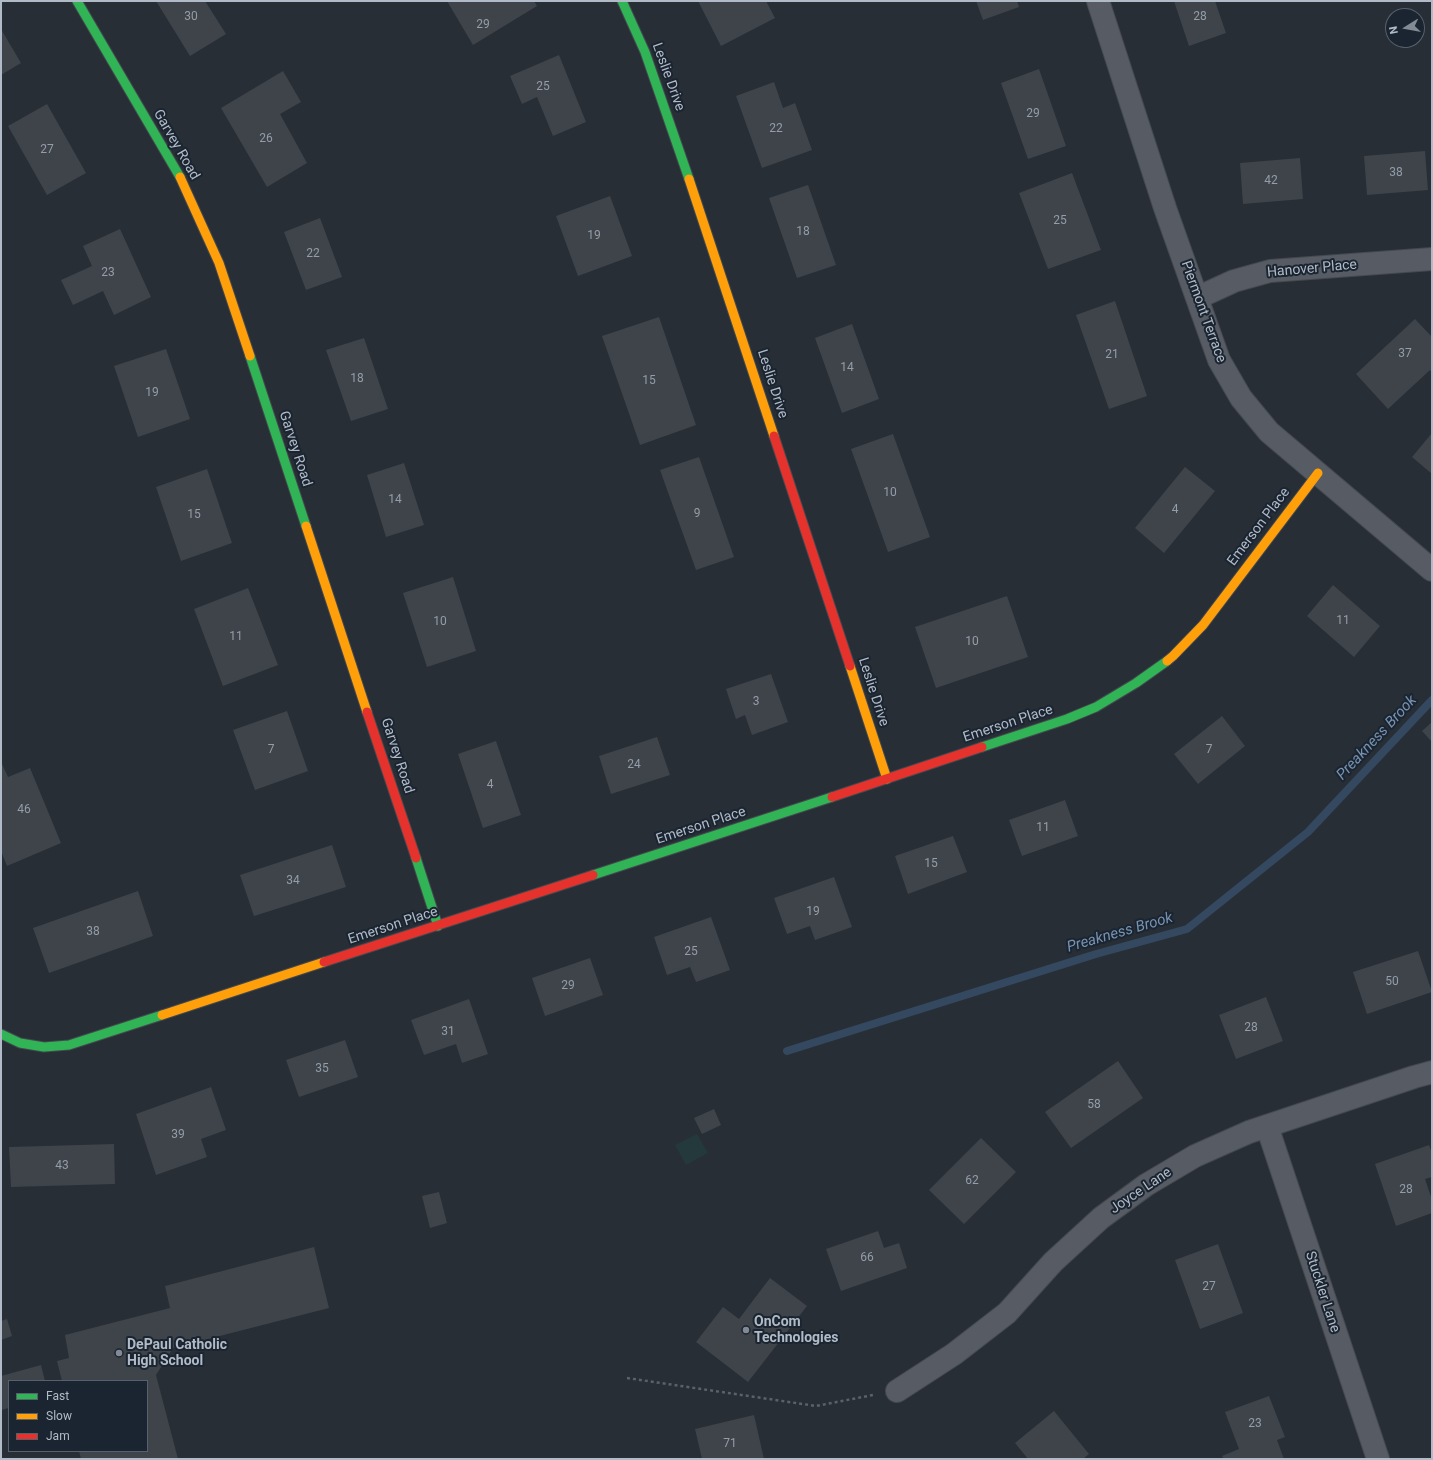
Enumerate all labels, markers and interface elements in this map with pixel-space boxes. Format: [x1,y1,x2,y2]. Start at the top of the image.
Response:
north arrow [1385,8,1425,48]
house number: 30 [184,10,198,24]
house number: 28 [1193,10,1207,24]
house number: 29 [476,18,490,32]
text: N [1387,25,1401,35]
street label: Leslie Drive [648,41,688,113]
house number: 25 [536,80,550,94]
street label: Garvey Road [149,107,203,183]
house number: 29 [1026,107,1040,121]
house number: 22 [769,122,783,136]
house number: 26 [259,132,273,146]
house number: 27 [40,143,54,157]
house number: 38 [1389,166,1403,180]
house number: 42 [1264,174,1278,188]
house number: 25 [1053,214,1067,228]
house number: 18 [796,225,810,239]
house number: 19 [587,229,601,243]
house number: 22 [306,247,320,261]
street label: Hanover Place [1266,257,1358,281]
street label: Piermont Terrace [1177,259,1229,365]
house number: 23 [101,266,115,280]
street label: Leslie Drive [753,347,791,421]
house number: 37 [1398,347,1412,361]
house number: 21 [1105,348,1119,362]
house number: 14 [840,361,854,375]
house number: 18 [350,372,364,386]
house number: 15 [642,374,656,388]
house number: 19 [145,386,159,400]
street label: Garvey Road [275,409,315,489]
street label: Emerson Place [1224,485,1294,569]
house number: 10 [883,486,897,500]
house number: 14 [388,493,402,507]
house number: 4 [1172,503,1178,517]
house number: 9 [694,507,700,521]
house number: 15 [187,508,201,522]
house number: 11 [1336,614,1350,628]
house number: 10 [433,615,447,629]
house number: 11 [229,630,243,644]
house number: 10 [965,635,979,649]
street label: Leslie Drive [854,655,892,729]
water label: Preakness Brook [1333,692,1421,784]
house number: 3 [753,695,759,709]
street label: Emerson Place [961,702,1055,746]
street label: Garvey Road [377,716,417,796]
house number: 7 [268,743,274,757]
house number: 7 [1206,743,1212,757]
house number: 24 [627,758,641,772]
house number: 4 [487,778,493,792]
house number: 46 [17,803,31,817]
street label: Emerson Place [654,804,748,848]
house number: 11 [1036,821,1050,835]
house number: 15 [924,857,938,871]
house number: 34 [286,874,300,888]
street label: Emerson Place [346,904,440,948]
house number: 19 [806,905,820,919]
water label: Preakness Brook [1065,909,1175,957]
house number: 38 [86,925,100,939]
house number: 25 [684,945,698,959]
house number: 50 [1385,975,1399,989]
house number: 29 [561,979,575,993]
house number: 28 [1244,1021,1258,1035]
house number: 31 [441,1025,455,1039]
house number: 35 [315,1062,329,1076]
house number: 58 [1087,1098,1101,1112]
house number: 39 [171,1128,185,1142]
house number: 43 [55,1159,69,1173]
street label: Joyce Lane [1107,1164,1175,1218]
house number: 62 [965,1174,979,1188]
house number: 28 [1399,1183,1413,1197]
street label: Stuckler Lane [1301,1249,1343,1335]
house number: 66 [860,1251,874,1265]
house number: 27 [1202,1280,1216,1294]
place label: OnCom Technologies [754,1314,839,1346]
marker: OnCom Technologies [741,1325,751,1335]
place label: DePaul Catholic High School [127,1337,227,1370]
marker: DePaul Catholic High School [114,1348,124,1358]
legend [8,1380,148,1452]
text: Fast [46,1389,69,1403]
text: Slow [46,1409,72,1423]
house number: 23 [1248,1417,1262,1431]
text: Jam [46,1429,70,1443]
house number: 71 [723,1437,737,1451]

